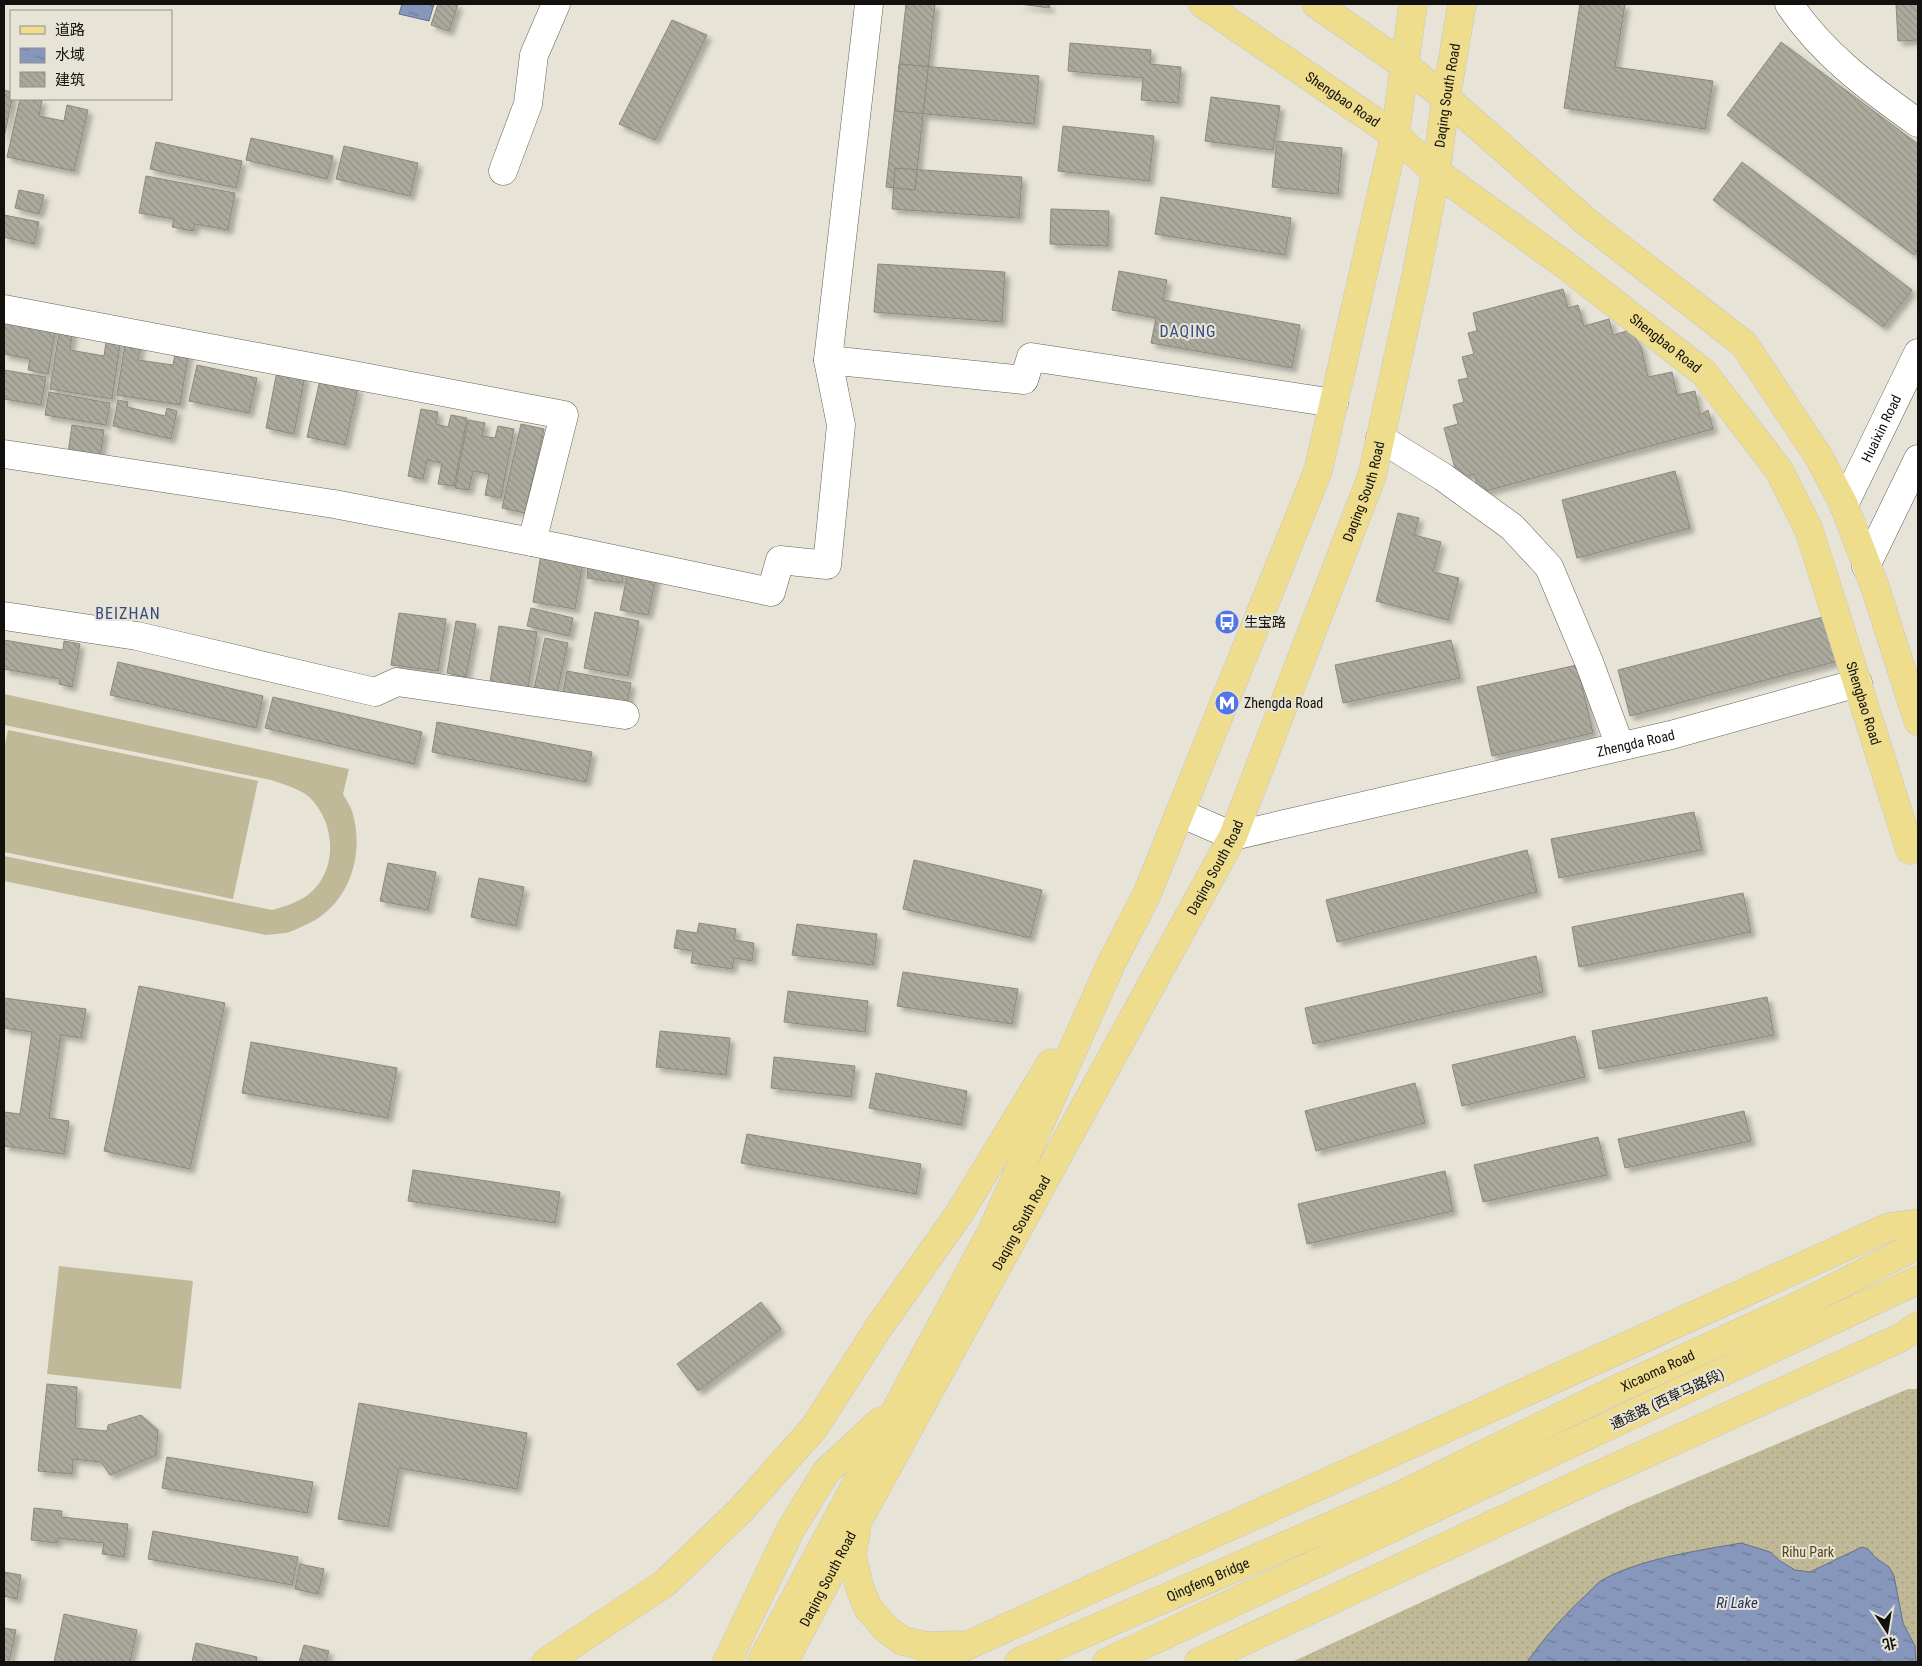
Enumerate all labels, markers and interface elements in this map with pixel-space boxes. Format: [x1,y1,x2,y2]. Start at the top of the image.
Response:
legend [10,10,172,100]
text: 道路 [55,21,85,39]
street label: Daqing South Road [1431,42,1463,149]
text: 水域 [55,46,85,64]
street label: Shengbao Road [1302,68,1383,130]
text: 建筑 [55,71,85,89]
street label: Shengbao Road [1627,310,1705,376]
district label: DAQING [1159,322,1217,341]
street label: Huaixin Road [1858,392,1904,465]
street label: Daqing South Road [1339,440,1387,544]
district label: BEIZHAN [95,604,161,623]
bus stop icon: 生宝路 [1214,609,1240,635]
place label: 生宝路 [1244,614,1286,630]
street label: Shengbao Road [1843,660,1884,747]
metro station icon: Zhengda Road [1214,690,1240,716]
place label: Zhengda Road [1244,695,1323,711]
street label: Zhengda Road [1595,726,1676,760]
street label: Daqing South Road [1183,818,1246,918]
street label: Daqing South Road [989,1173,1053,1273]
street label: Xicaoma Road [1618,1347,1697,1395]
street label: 通途路 (西草马路段) [1607,1366,1727,1433]
street label: Daqing South Road [796,1528,859,1629]
park label: Rihu Park [1782,1544,1835,1560]
street label: Qingfeng Bridge [1164,1554,1252,1605]
water label: Ri Lake [1716,1594,1758,1612]
north arrow [1862,1606,1912,1656]
text: 北 [1881,1634,1898,1653]

